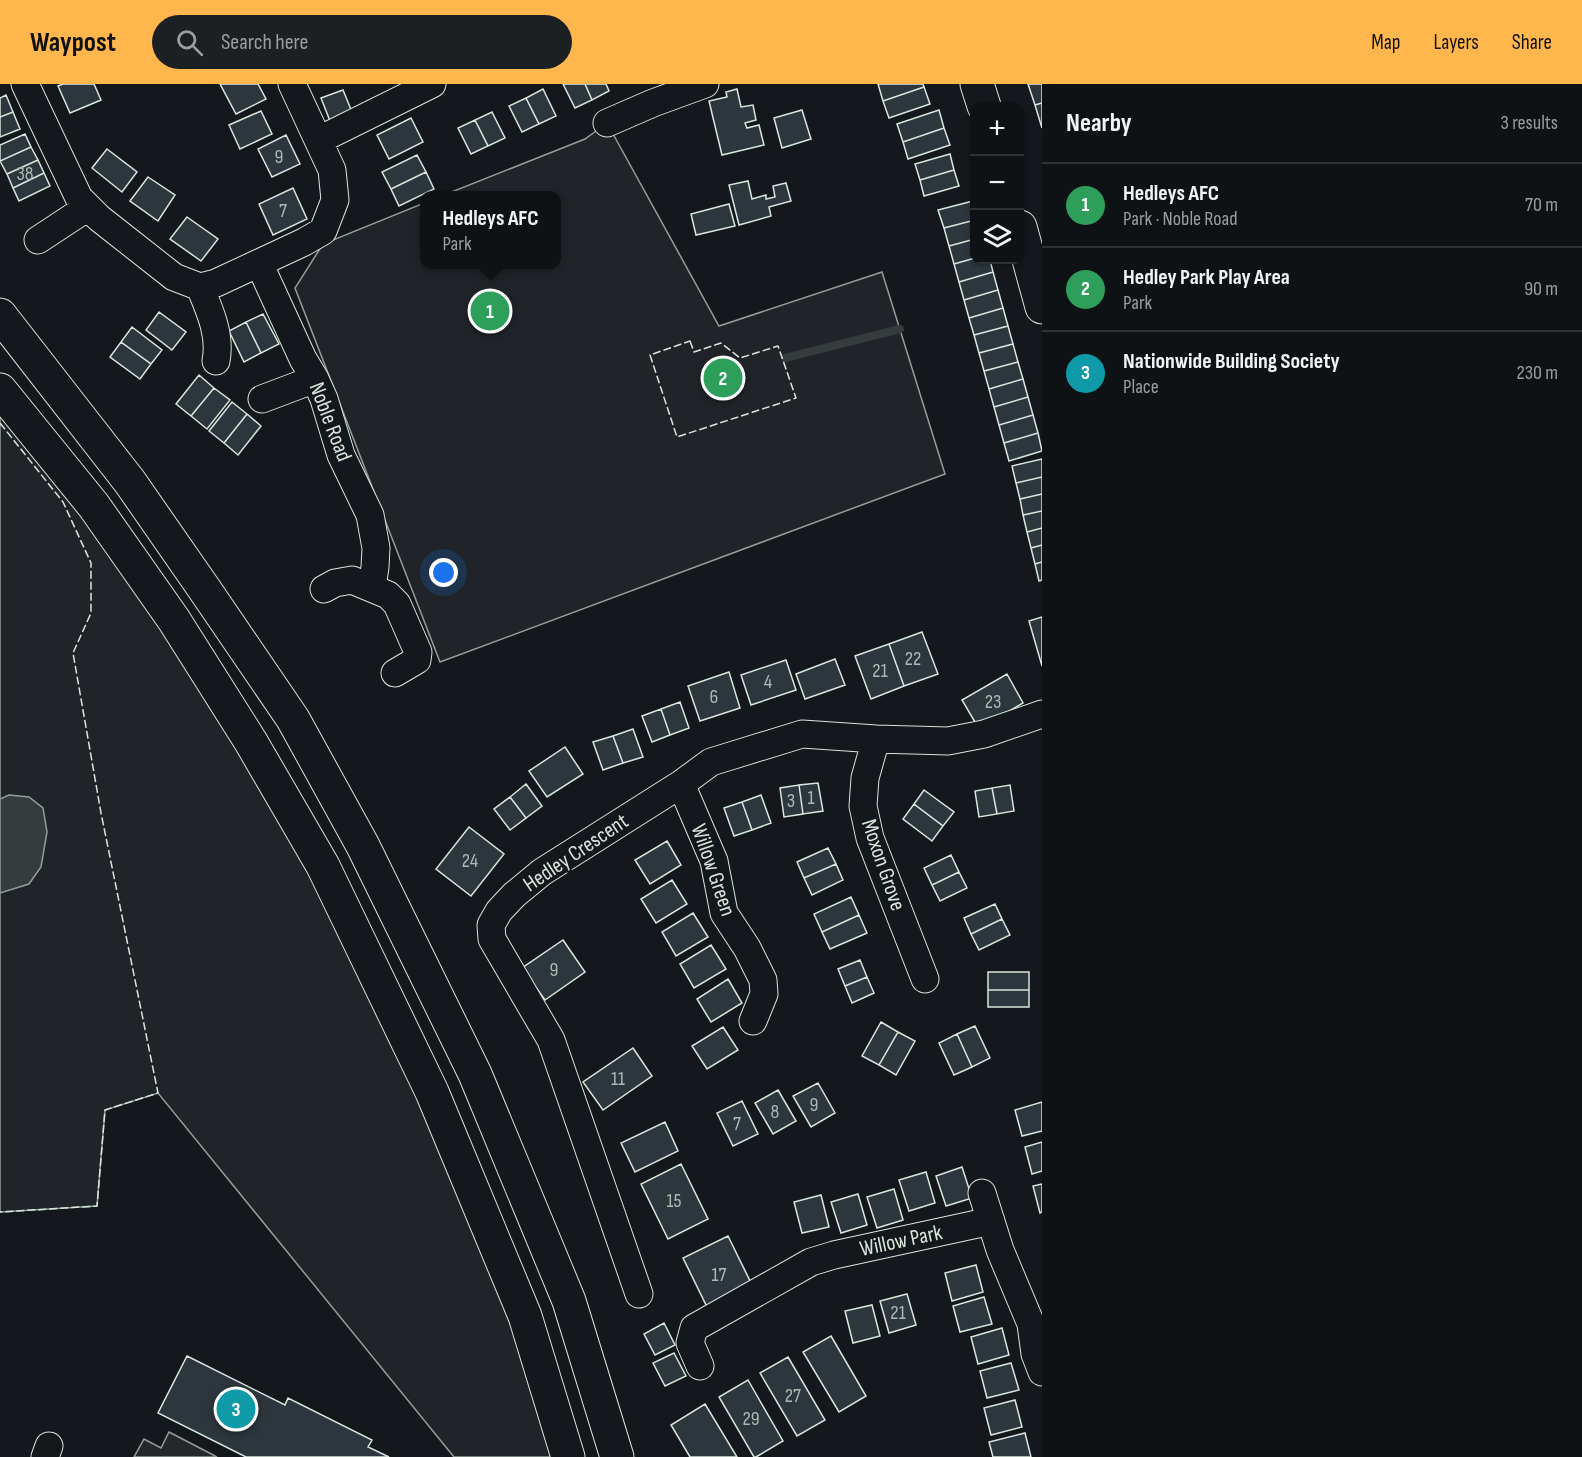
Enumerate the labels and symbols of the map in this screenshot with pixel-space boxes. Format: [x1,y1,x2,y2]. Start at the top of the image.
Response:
house number: 9 [275,145,283,169]
house number: 38 [16,162,34,186]
house number: 7 [279,199,287,223]
pin: 1 [470,288,510,334]
pin: 2 [704,356,742,400]
street label: Noble Road [303,379,357,465]
your location [429,558,458,587]
house number: 22 [905,647,921,671]
house number: 21 [872,659,888,683]
house number: 4 [764,670,772,694]
house number: 6 [710,685,718,709]
house number: 23 [985,690,1001,714]
house number: 1 [808,786,815,810]
house number: 3 [787,789,795,813]
street label: Hedley Crescent [518,808,634,898]
street label: Moxon Grove [855,816,911,914]
street label: Willow Green [685,820,741,920]
house number: 24 [462,849,478,873]
house number: 9 [550,958,558,982]
house number: 11 [611,1067,625,1091]
house number: 9 [810,1093,818,1117]
house number: 8 [771,1100,779,1124]
house number: 7 [733,1112,741,1136]
house number: 15 [666,1189,682,1213]
street label: Willow Park [857,1219,945,1263]
house number: 17 [712,1263,726,1287]
house number: 21 [890,1301,906,1325]
house number: 27 [785,1384,801,1408]
pin: 3 [216,1386,256,1432]
house number: 29 [742,1407,760,1431]

